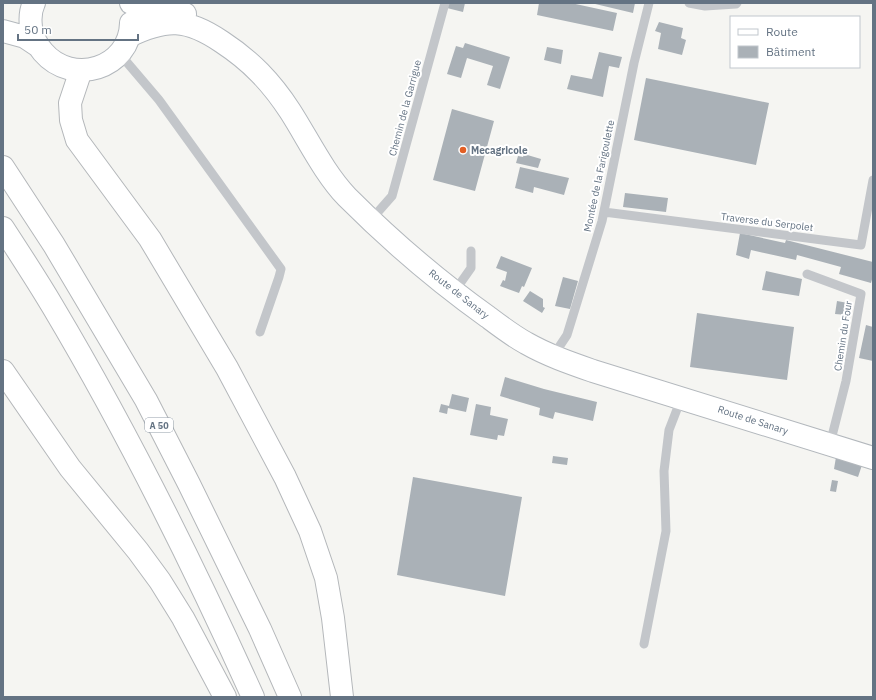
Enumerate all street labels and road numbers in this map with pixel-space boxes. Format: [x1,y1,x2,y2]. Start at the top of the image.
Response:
street label: Chemin de la Garrigue [386,58,424,158]
street label: Montée de la Farigoulette [581,118,617,233]
street label: Traverse du Serpolet [720,210,814,234]
street label: Route de Sanary [426,266,492,322]
street label: Chemin du Four [831,300,855,372]
street label: Route de Sanary [716,402,790,438]
road number: A 50 [145,418,173,432]

